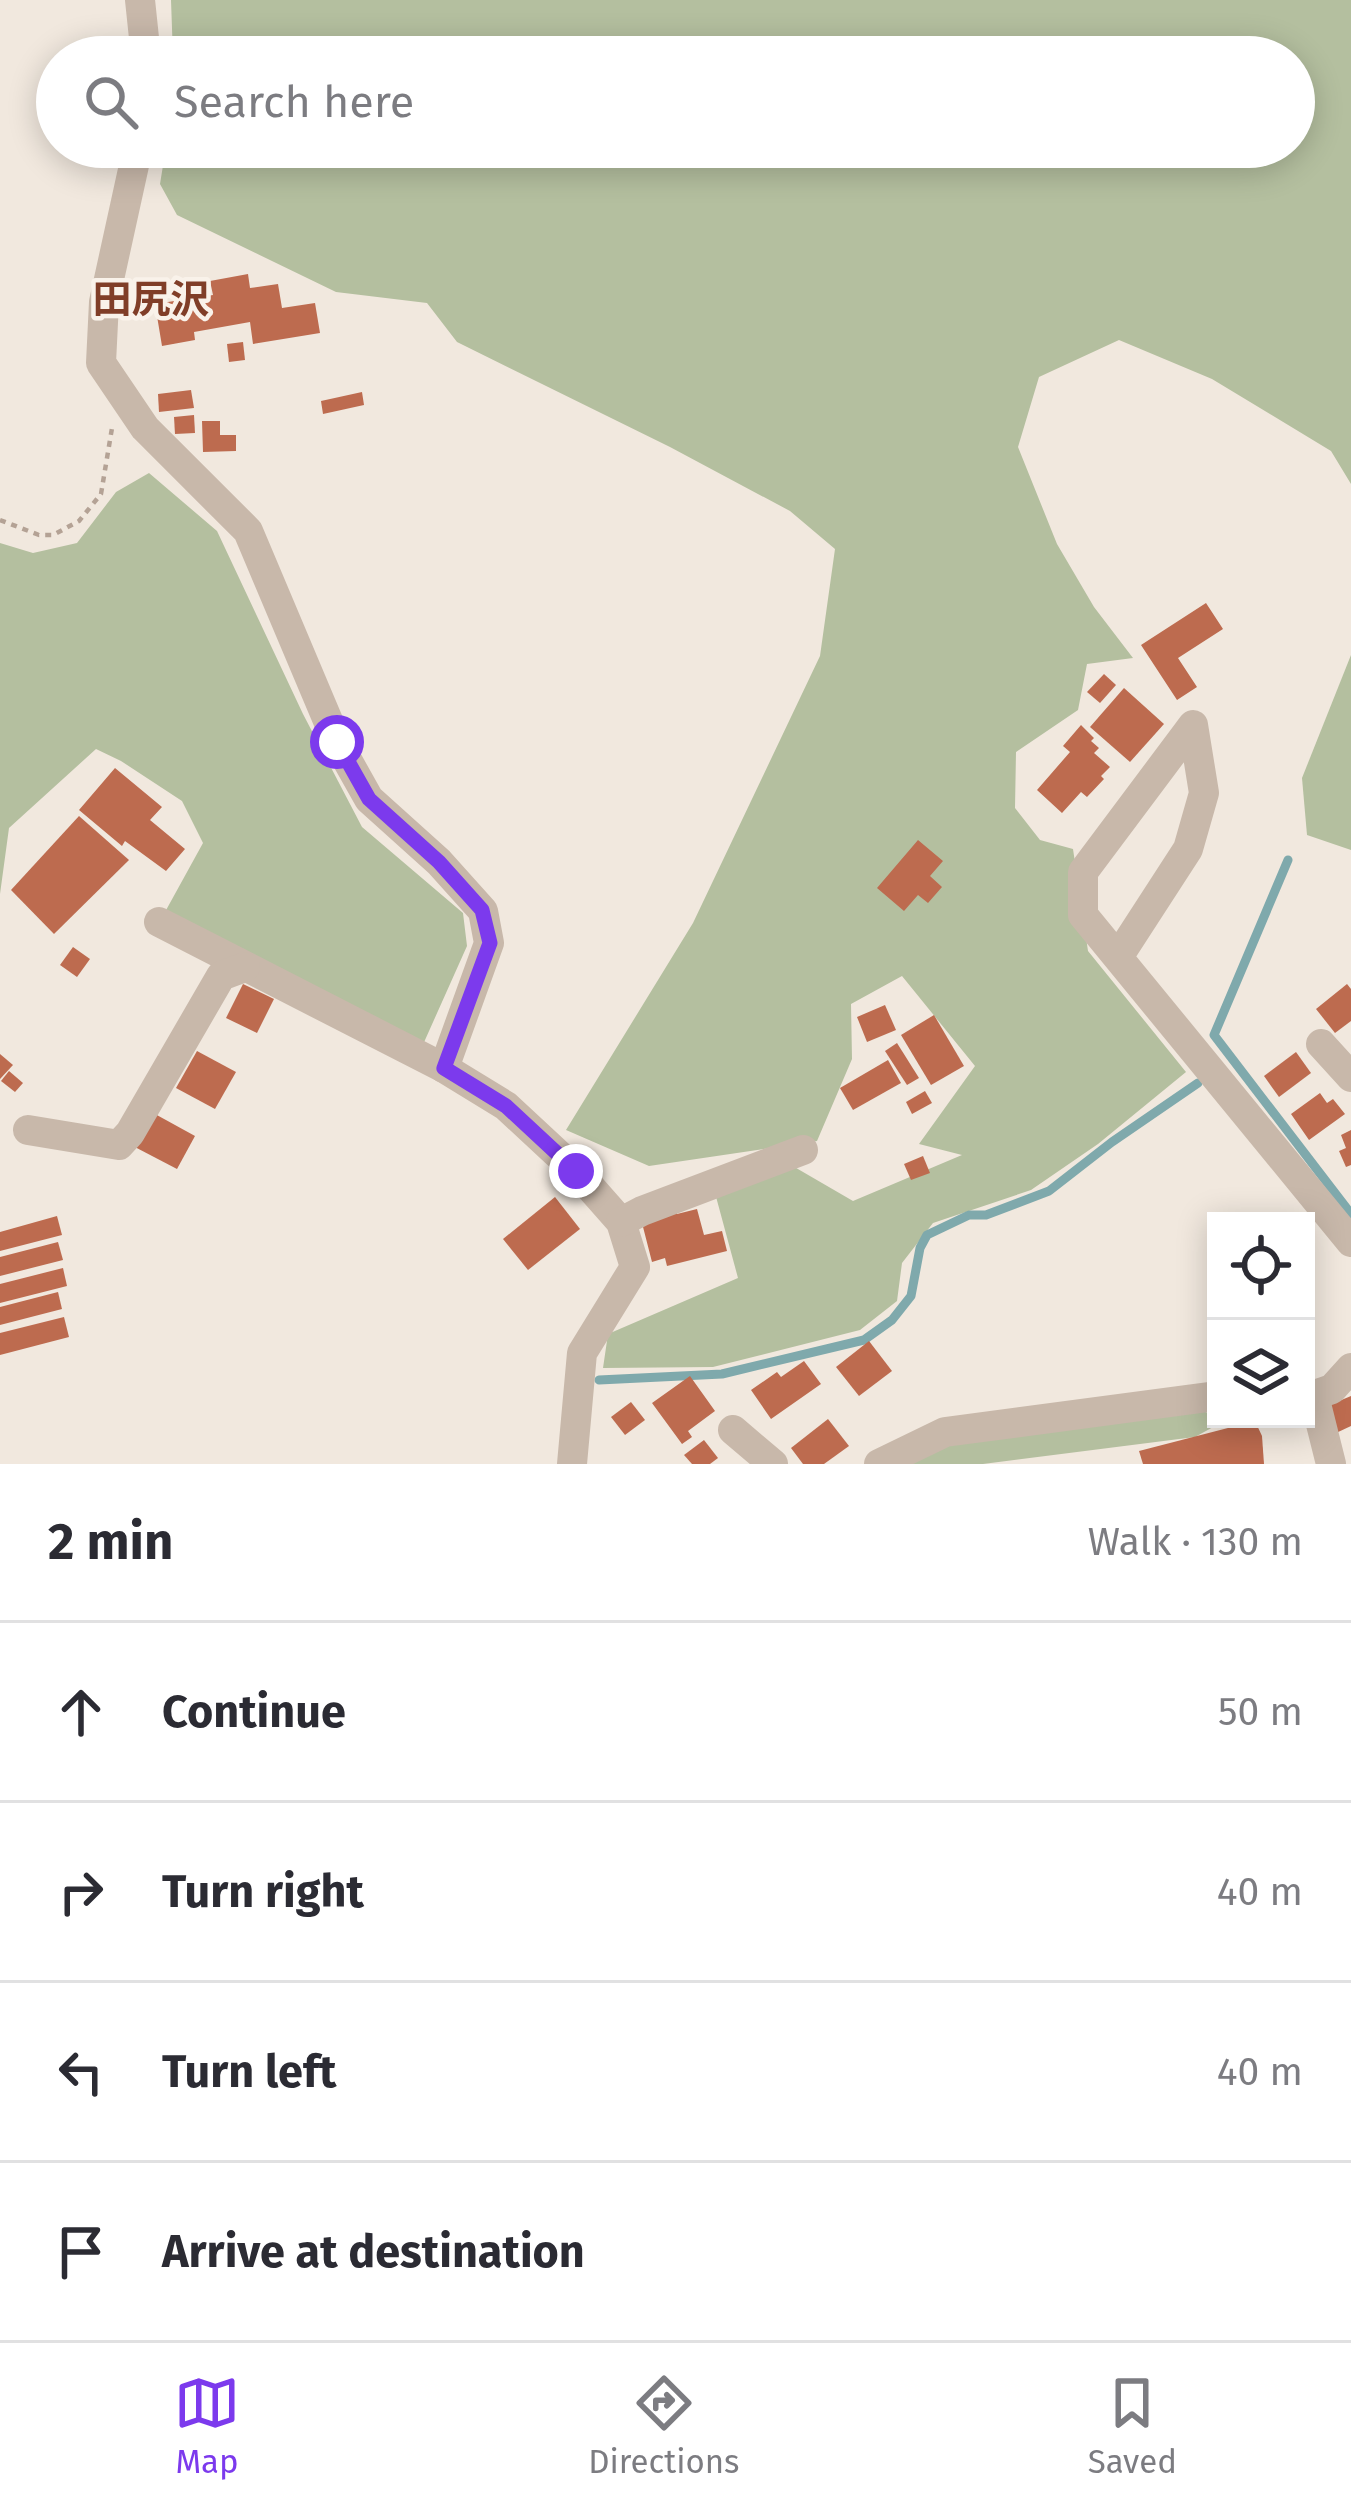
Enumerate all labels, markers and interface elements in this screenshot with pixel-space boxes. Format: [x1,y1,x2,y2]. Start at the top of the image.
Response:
search box [36,36,1315,168]
icon: search [78,69,144,135]
text: Search here [174,75,414,129]
district label: 田尻沢 [92,277,210,323]
route start [310,715,364,769]
route end [549,1144,603,1198]
map controls [1207,1212,1315,1428]
button: locate [1207,1212,1315,1320]
button: layers [1207,1320,1315,1428]
text: 2 min [48,1511,173,1573]
text: Walk · 130 m [1088,1519,1303,1565]
icon: ahead [48,1679,114,1745]
text: Continue [162,1685,346,1739]
text: 50 m [1218,1689,1303,1735]
icon: right [48,1859,114,1925]
text: Turn right [162,1865,364,1919]
text: 40 m [1217,1869,1303,1915]
icon: left [48,2039,114,2105]
text: Turn left [162,2045,336,2099]
text: 40 m [1217,2049,1303,2095]
icon: arrive [48,2219,114,2285]
text: Arrive at destination [162,2225,585,2279]
tab: Map [174,2370,240,2482]
tab: Directions [588,2370,740,2482]
tab: Saved [1088,2370,1177,2482]

